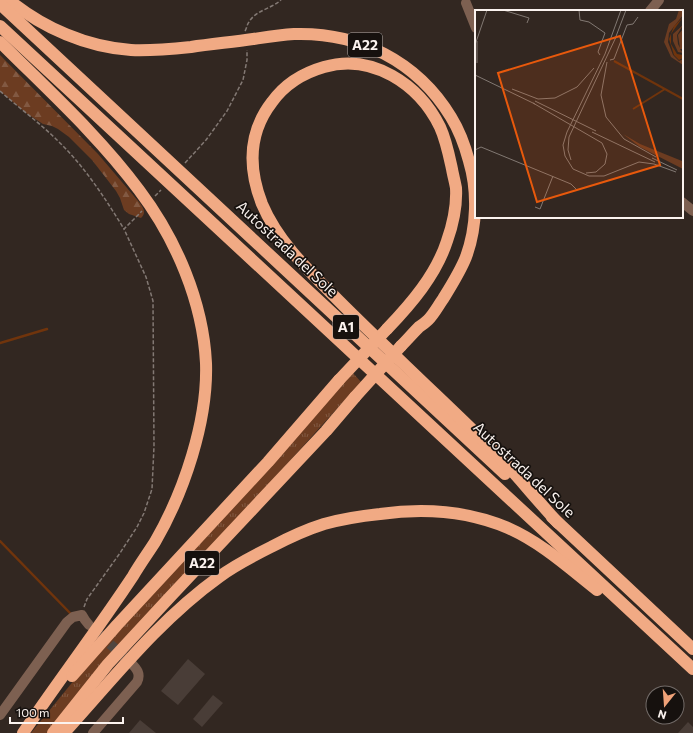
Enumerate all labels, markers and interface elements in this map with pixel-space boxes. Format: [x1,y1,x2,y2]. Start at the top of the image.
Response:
inset map [475,10,683,218]
road number: A22 [348,33,382,57]
street label: Autostrada del Sole [233,197,342,300]
road number: A1 [333,315,359,339]
street label: Autostrada del Sole [470,418,579,521]
road number: A22 [185,551,219,575]
north arrow [645,685,685,725]
scale bar [10,699,123,725]
text: 100 m [16,705,50,719]
text: N [656,708,668,722]

